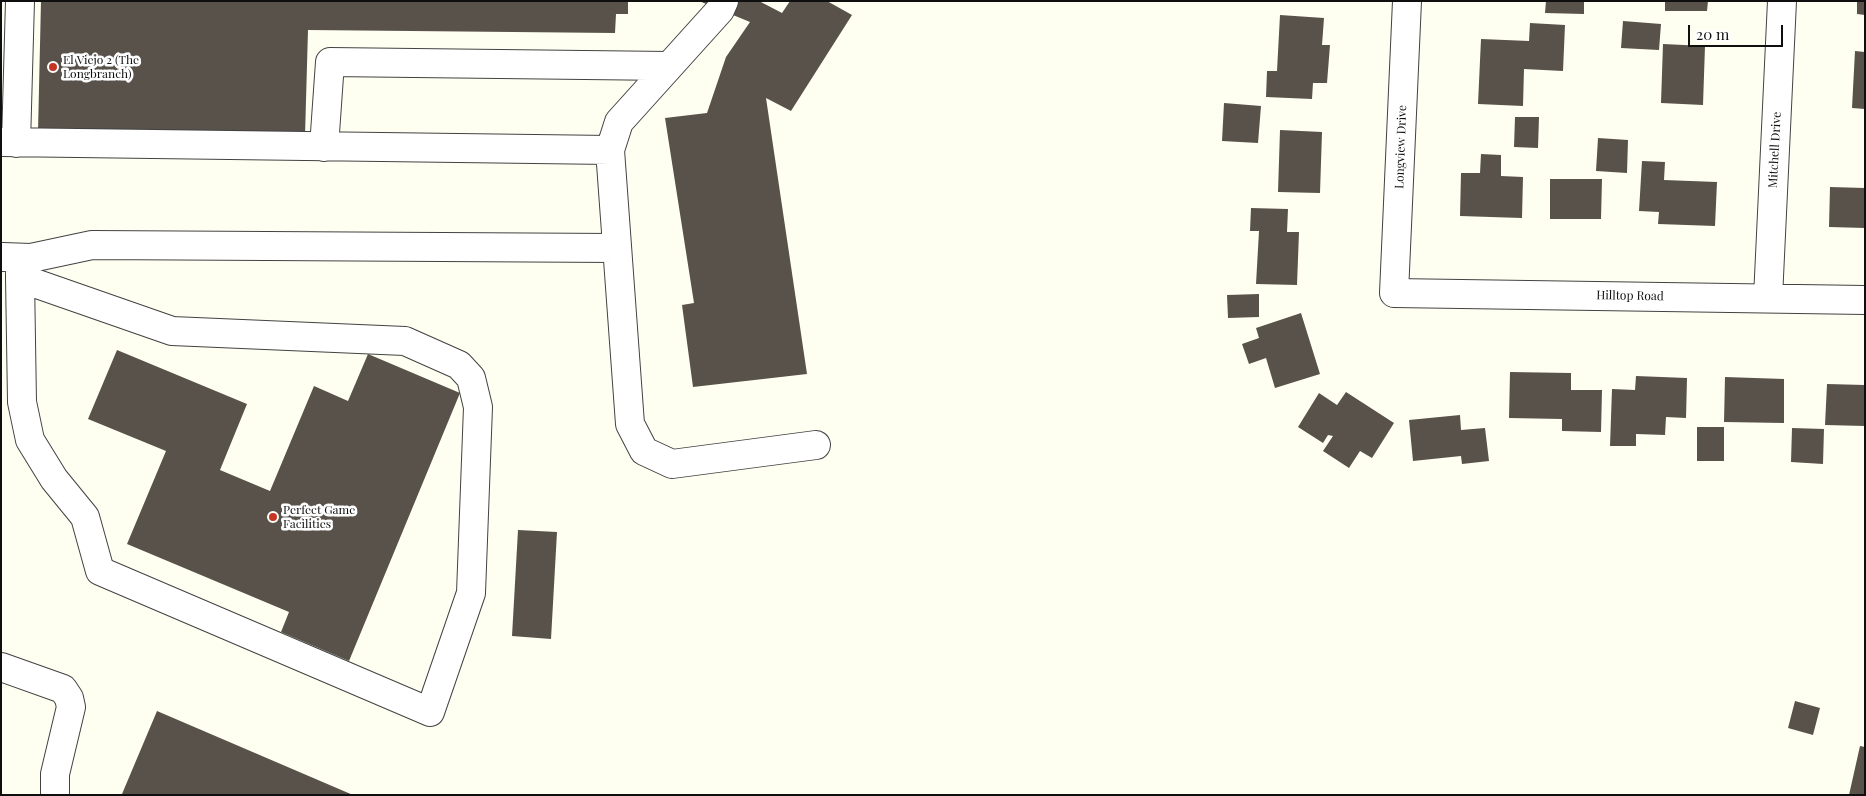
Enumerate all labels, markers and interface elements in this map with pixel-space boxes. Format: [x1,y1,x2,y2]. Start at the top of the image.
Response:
scale bar [1691,15,1786,47]
text: 20 m [1696,24,1729,44]
place label: El Viejo 2 (The Longbranch) [63,53,139,81]
marker: El Viejo 2 (The Longbranch) [47,61,59,73]
street label: Longview Drive [1392,105,1410,189]
street label: Mitchell Drive [1766,111,1784,189]
street label: Hilltop Road [1596,288,1664,304]
place label: Perfect Game Facilities [283,503,355,531]
marker: Perfect Game Facilities [267,511,279,523]

